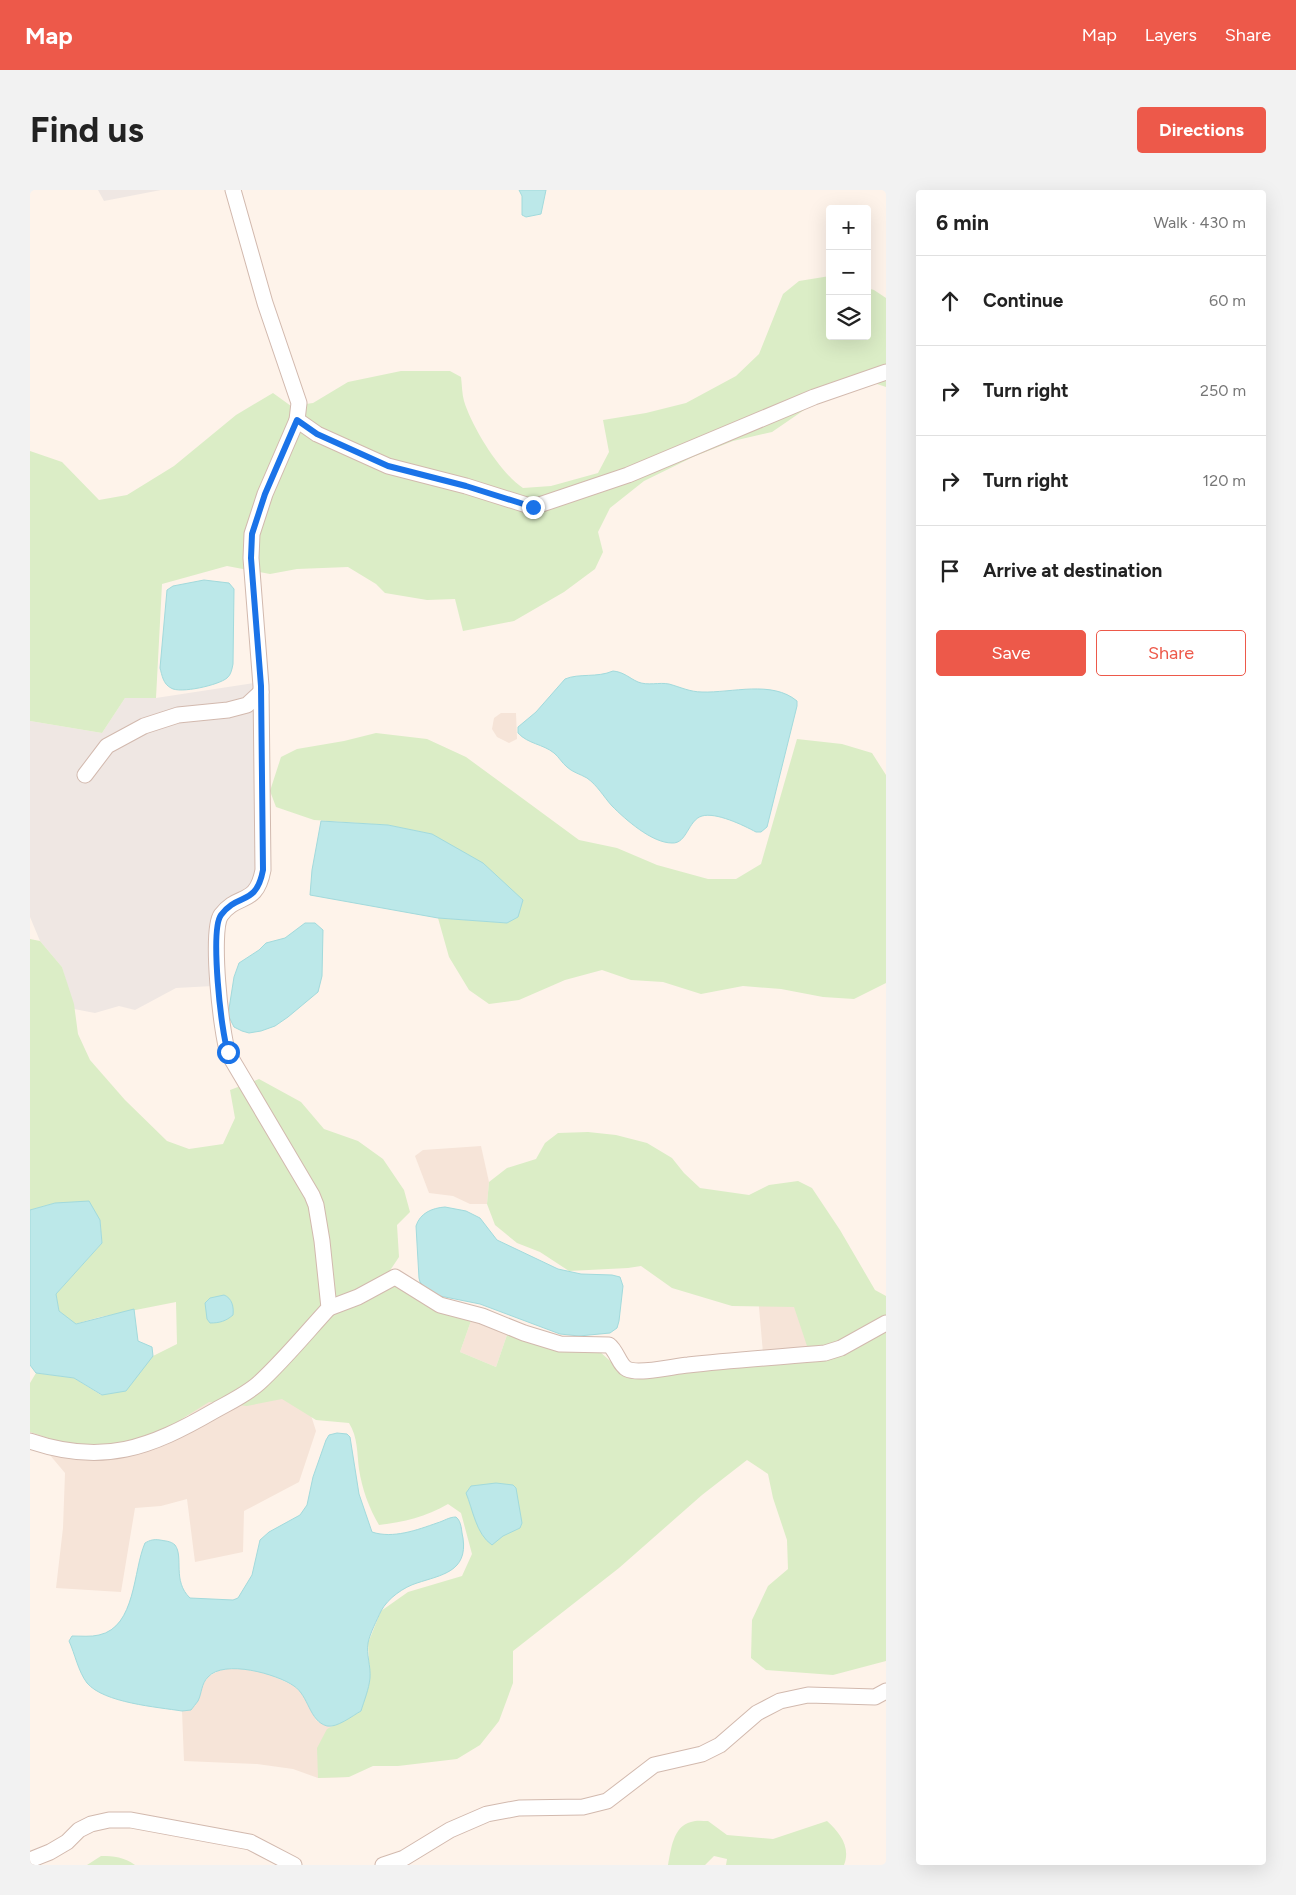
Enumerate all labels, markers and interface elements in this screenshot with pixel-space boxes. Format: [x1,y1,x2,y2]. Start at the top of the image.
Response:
text: Map [25,21,73,50]
text: Map [1082,24,1117,46]
text: Layers [1145,24,1197,46]
text: Share [1225,24,1271,46]
button: Directions [1137,107,1266,153]
text: Find us [30,109,144,151]
map controls [826,205,871,340]
button: + [826,205,871,250]
text: 6 min [936,210,989,235]
text: Walk · 430 m [1153,213,1246,232]
button: − [826,250,871,295]
icon: ahead [936,287,964,315]
text: Continue [983,289,1063,312]
text: 60 m [1209,291,1246,310]
button: layers [826,295,871,340]
icon: right [936,377,964,405]
text: Turn right [983,379,1069,402]
text: 250 m [1200,381,1246,400]
icon: right [936,467,964,495]
text: Turn right [983,469,1069,492]
text: 120 m [1203,471,1246,490]
route end [522,496,545,519]
icon: arrive [936,557,964,585]
text: Arrive at destination [983,559,1162,582]
button: Save [936,630,1086,676]
button: Share [1096,630,1246,676]
route start [217,1041,240,1064]

